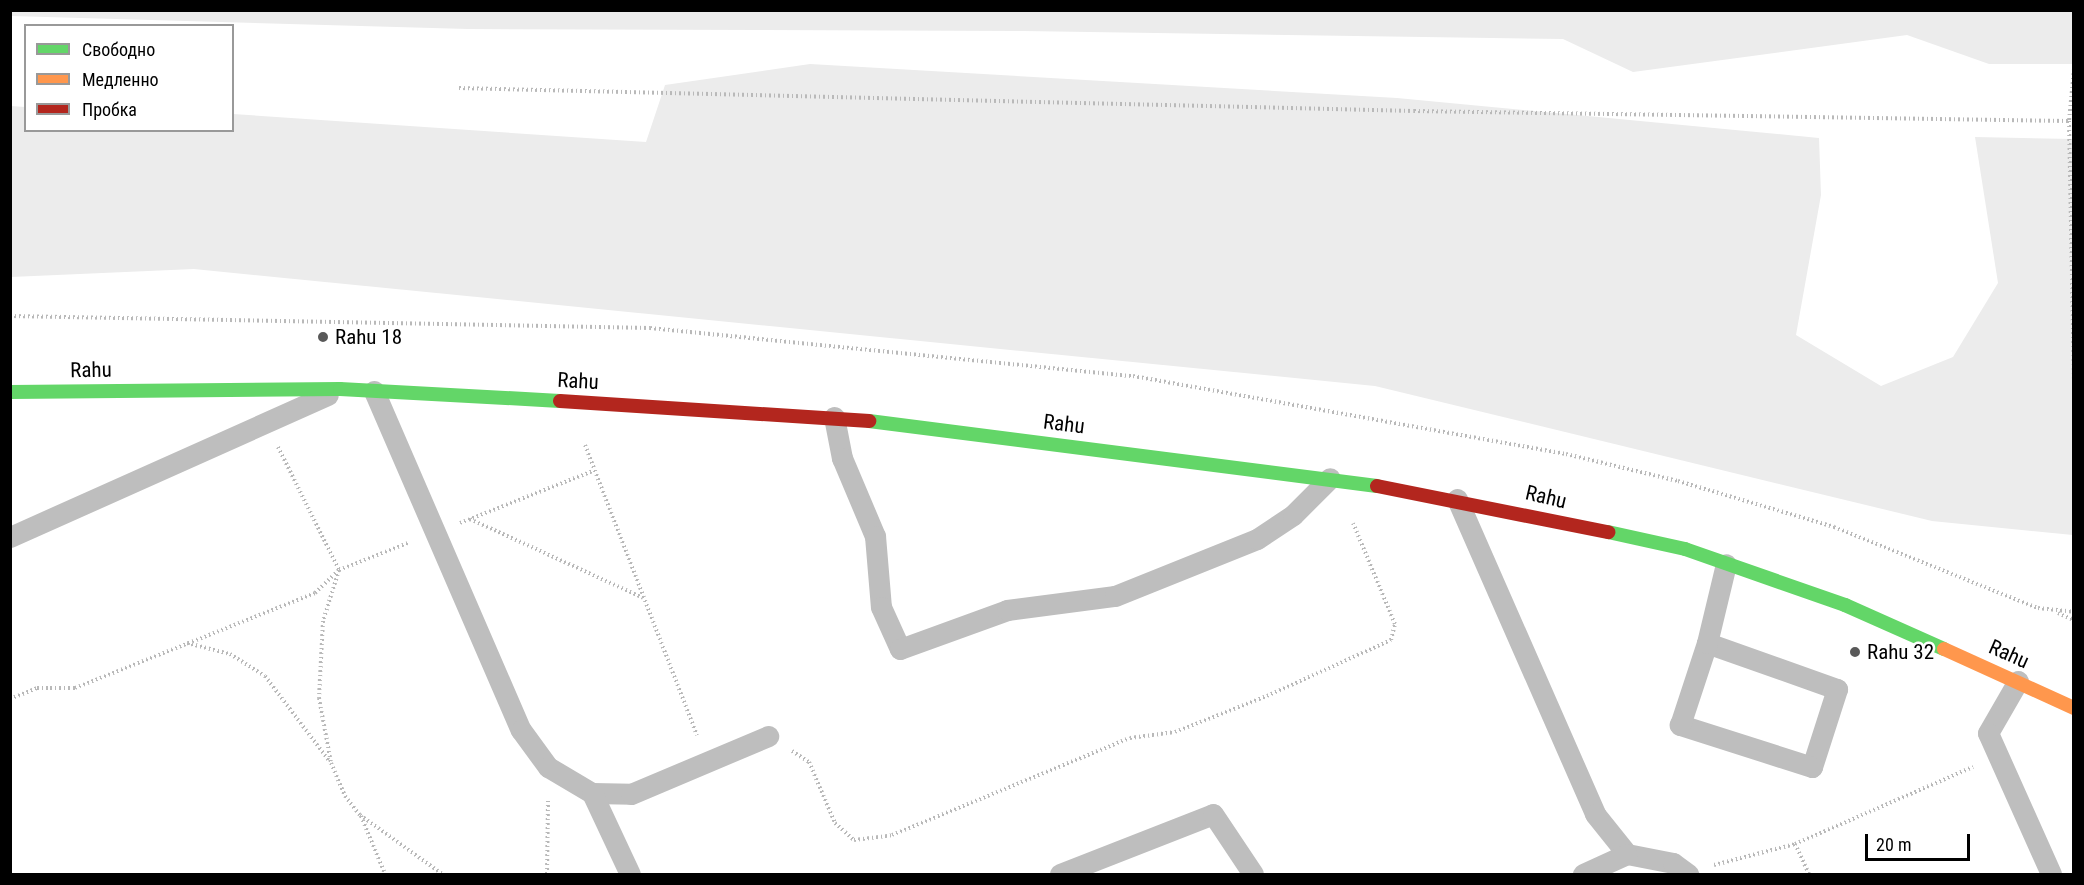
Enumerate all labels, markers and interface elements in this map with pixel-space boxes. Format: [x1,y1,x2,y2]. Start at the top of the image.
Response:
legend [24,24,234,132]
text: Свободно [82,39,155,60]
text: Медленно [82,69,159,90]
text: Пробка [82,99,137,120]
place label: Rahu 18 [335,324,402,350]
marker: Rahu 18 [316,330,330,344]
street label: Rahu [70,357,112,383]
street label: Rahu [557,367,599,395]
street label: Rahu [1042,409,1086,439]
street label: Rahu [1523,480,1569,514]
street label: Rahu [1985,634,2033,674]
place label: Rahu 32 [1867,639,1934,665]
marker: Rahu 32 [1848,645,1862,659]
scale bar [1868,822,1973,860]
text: 20 m [1876,834,1911,855]

